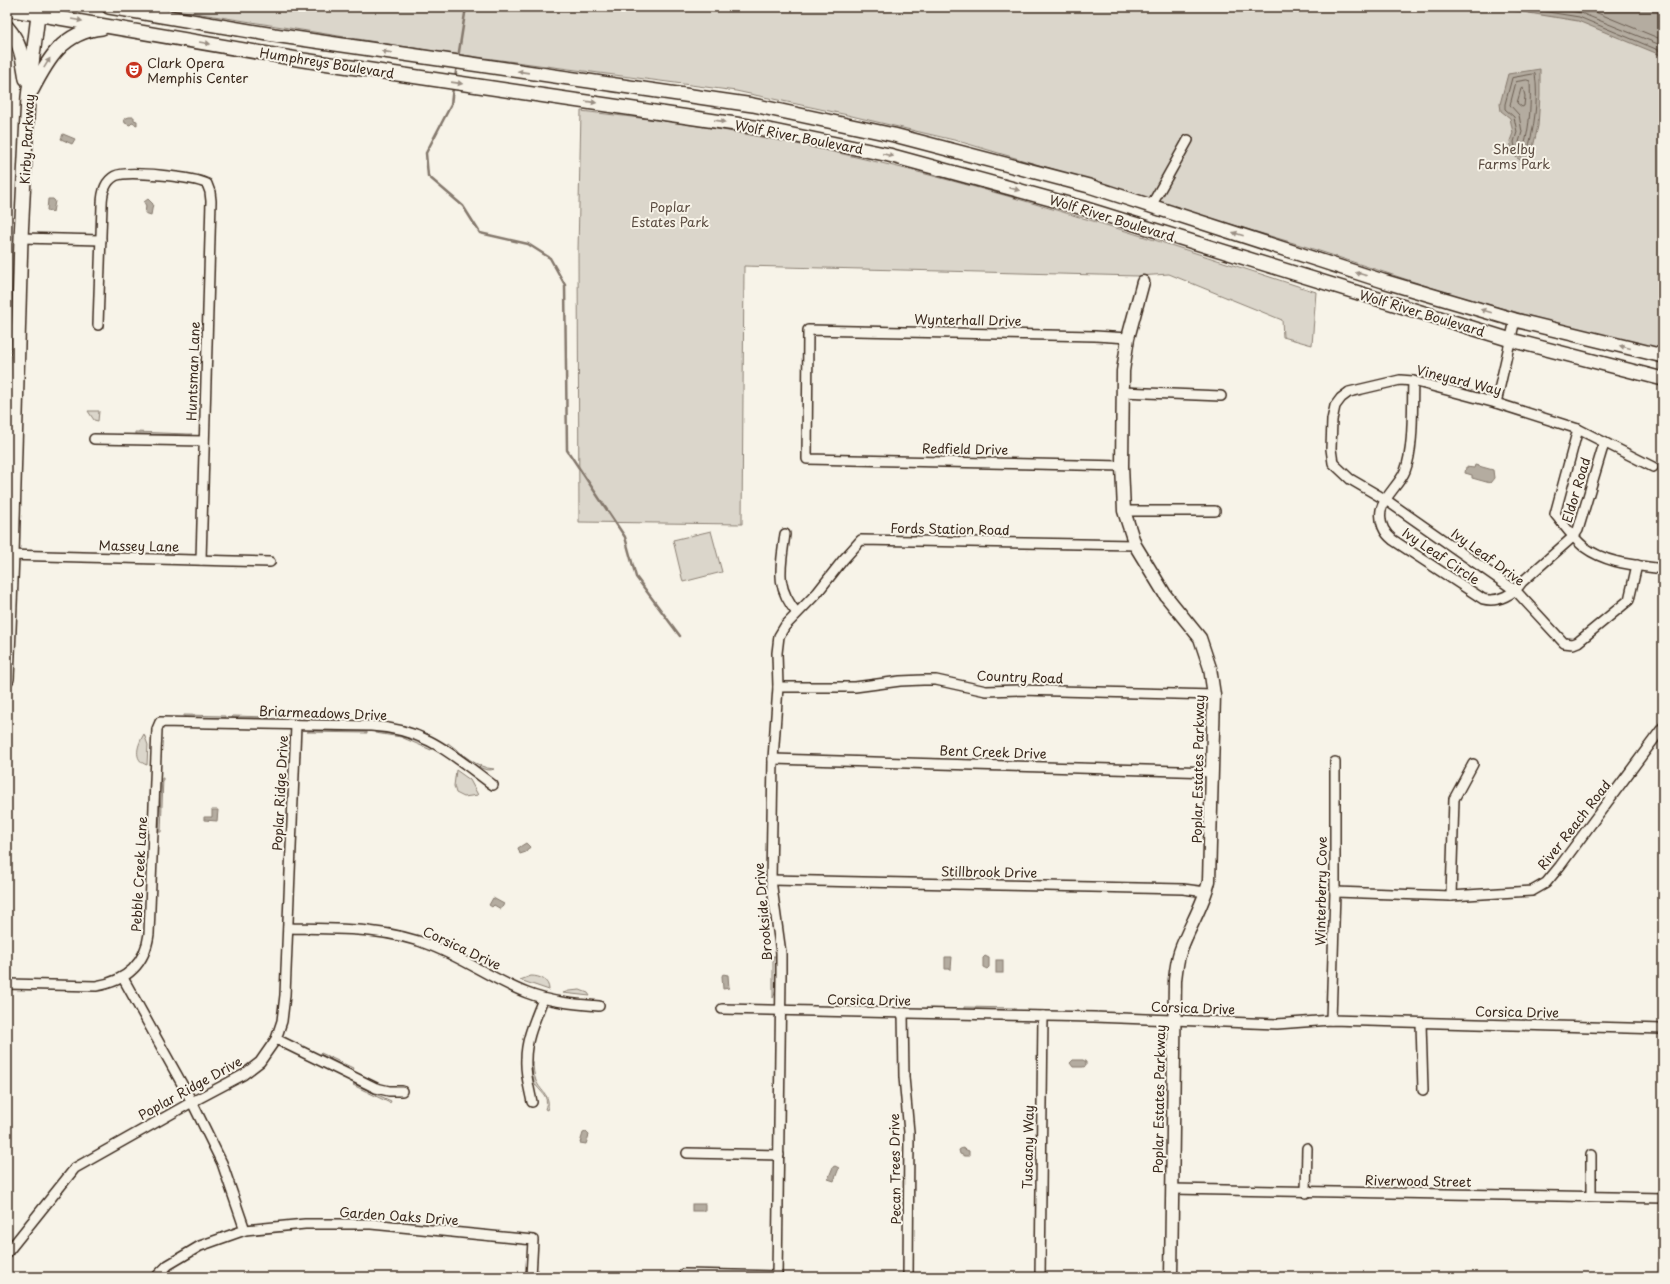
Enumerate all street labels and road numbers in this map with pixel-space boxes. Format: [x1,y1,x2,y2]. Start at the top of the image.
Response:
street label: Humphreys Boulevard [258,42,396,83]
street label: Kirby Parkway [15,93,38,185]
street label: Wolf River Boulevard [733,115,865,158]
street label: Wolf River Boulevard [1047,189,1177,246]
street label: Wolf River Boulevard [1357,284,1487,341]
street label: Wynterhall Drive [914,309,1022,330]
street label: Huntsman Lane [181,321,204,421]
street label: Vineyard Way [1415,360,1504,399]
street label: Redfield Drive [922,438,1008,459]
street label: Eldor Road [1557,455,1594,525]
street label: Fords Station Road [890,518,1010,539]
street label: Ivy Leaf Circle [1399,523,1484,589]
street label: Ivy Leaf Drive [1448,523,1529,590]
street label: Massey Lane [98,535,180,556]
street label: Country Road [976,665,1064,688]
street label: Poplar Estates Parkway [1187,694,1208,844]
street label: Briarmeadows Drive [259,701,388,724]
street label: Poplar Ridge Drive [267,735,292,851]
street label: Bent Creek Drive [939,740,1047,763]
street label: River Reach Road [1532,776,1615,874]
street label: Pebble Creek Lane [126,816,151,932]
street label: Winterberry Cove [1310,836,1331,946]
street label: Stillbrook Drive [941,861,1038,882]
street label: Brookside Drive [749,862,776,962]
street label: Corsica Drive [420,921,504,974]
street label: Corsica Drive [827,989,911,1010]
street label: Corsica Drive [1151,997,1235,1018]
street label: Corsica Drive [1475,1001,1559,1022]
street label: Poplar Estates Parkway [1148,1024,1169,1174]
street label: Poplar Ridge Drive [135,1051,245,1124]
street label: Tuscany Way [1017,1105,1038,1189]
street label: Pecan Trees Drive [884,1113,905,1225]
street label: Riverwood Street [1364,1170,1472,1191]
street label: Garden Oaks Drive [339,1202,459,1229]

